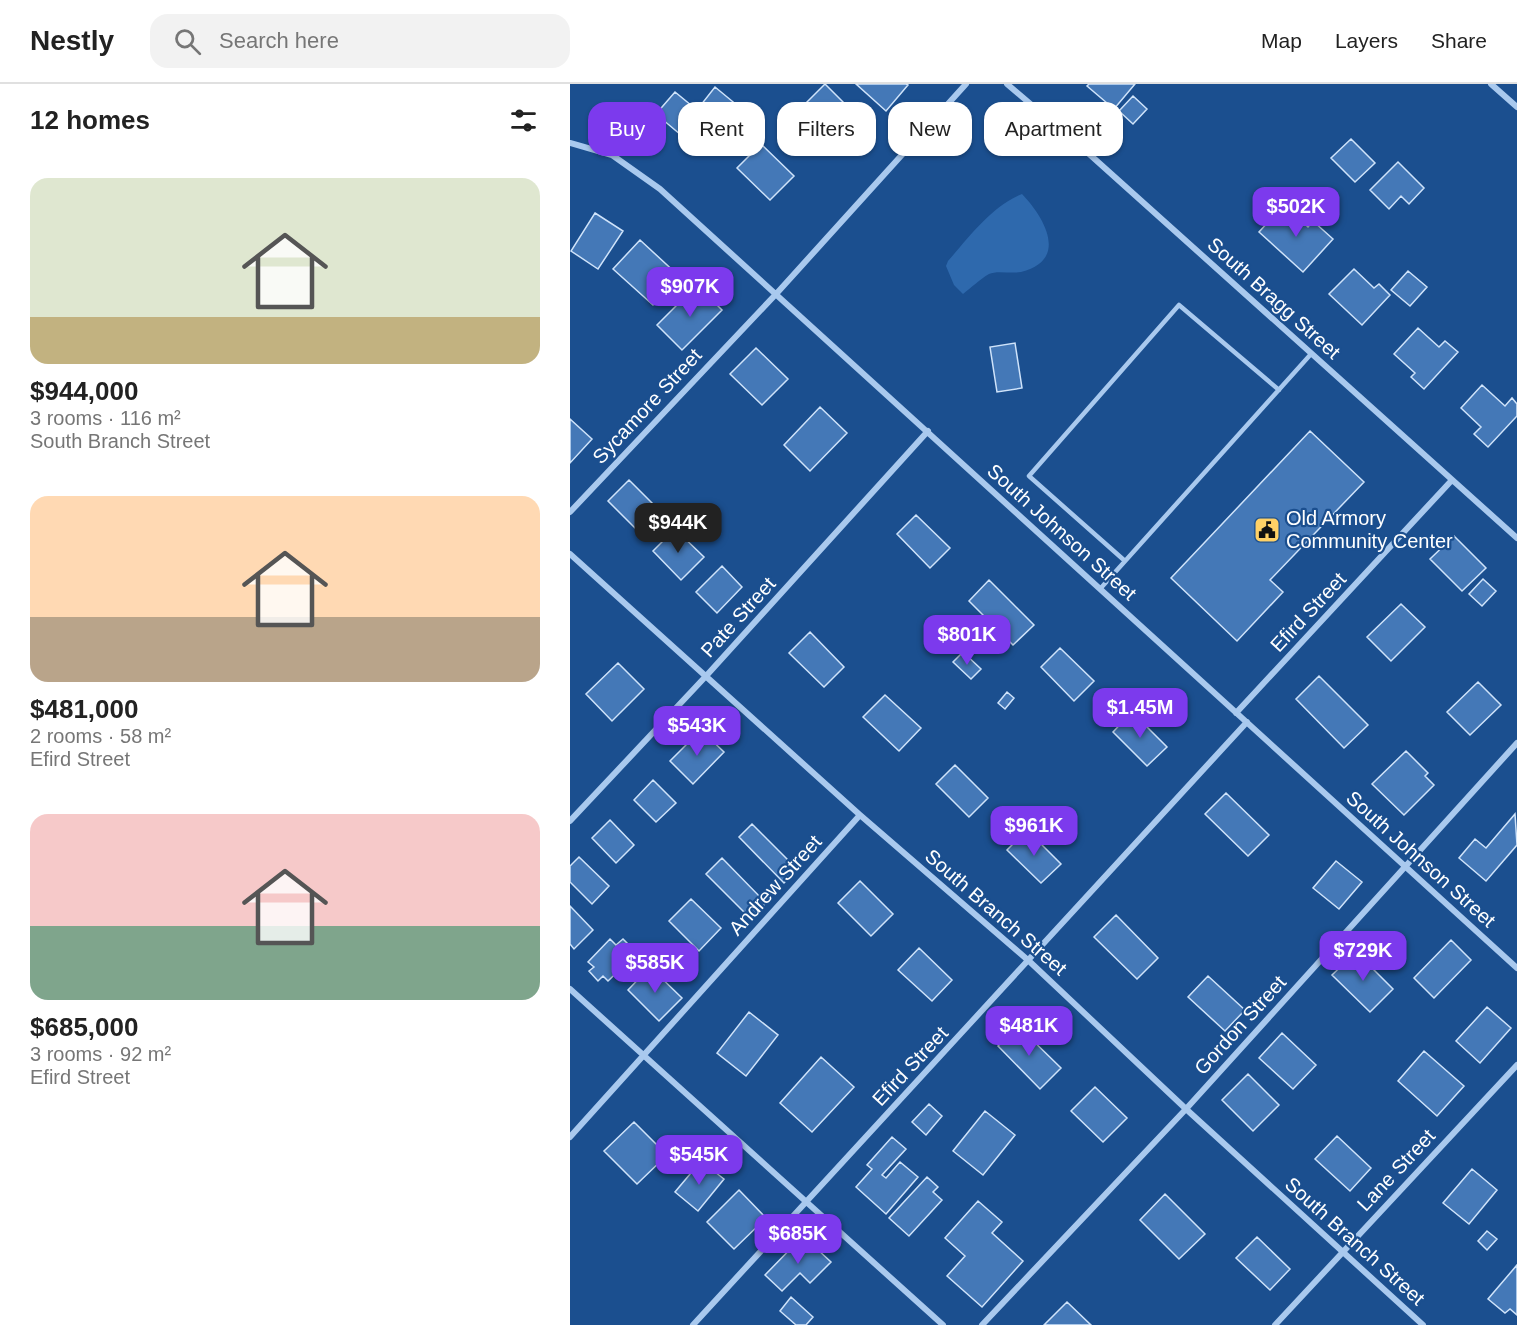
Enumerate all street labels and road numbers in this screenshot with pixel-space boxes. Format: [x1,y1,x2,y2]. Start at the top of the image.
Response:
street label: South Bragg Street [1203,233,1345,363]
street label: Sycamore Street [588,344,706,468]
street label: South Johnson Street [983,459,1141,605]
street label: Efird Street [1266,568,1350,656]
street label: Pate Street [696,572,780,662]
street label: South Johnson Street [1342,786,1500,932]
street label: Andrew Street [724,830,826,939]
street label: South Branch Street [921,845,1072,980]
street label: Gordon Street [1190,971,1291,1079]
street label: Efird Street [868,1022,952,1110]
street label: Lane Street [1353,1124,1440,1215]
street label: South Branch Street [1281,1173,1430,1310]

